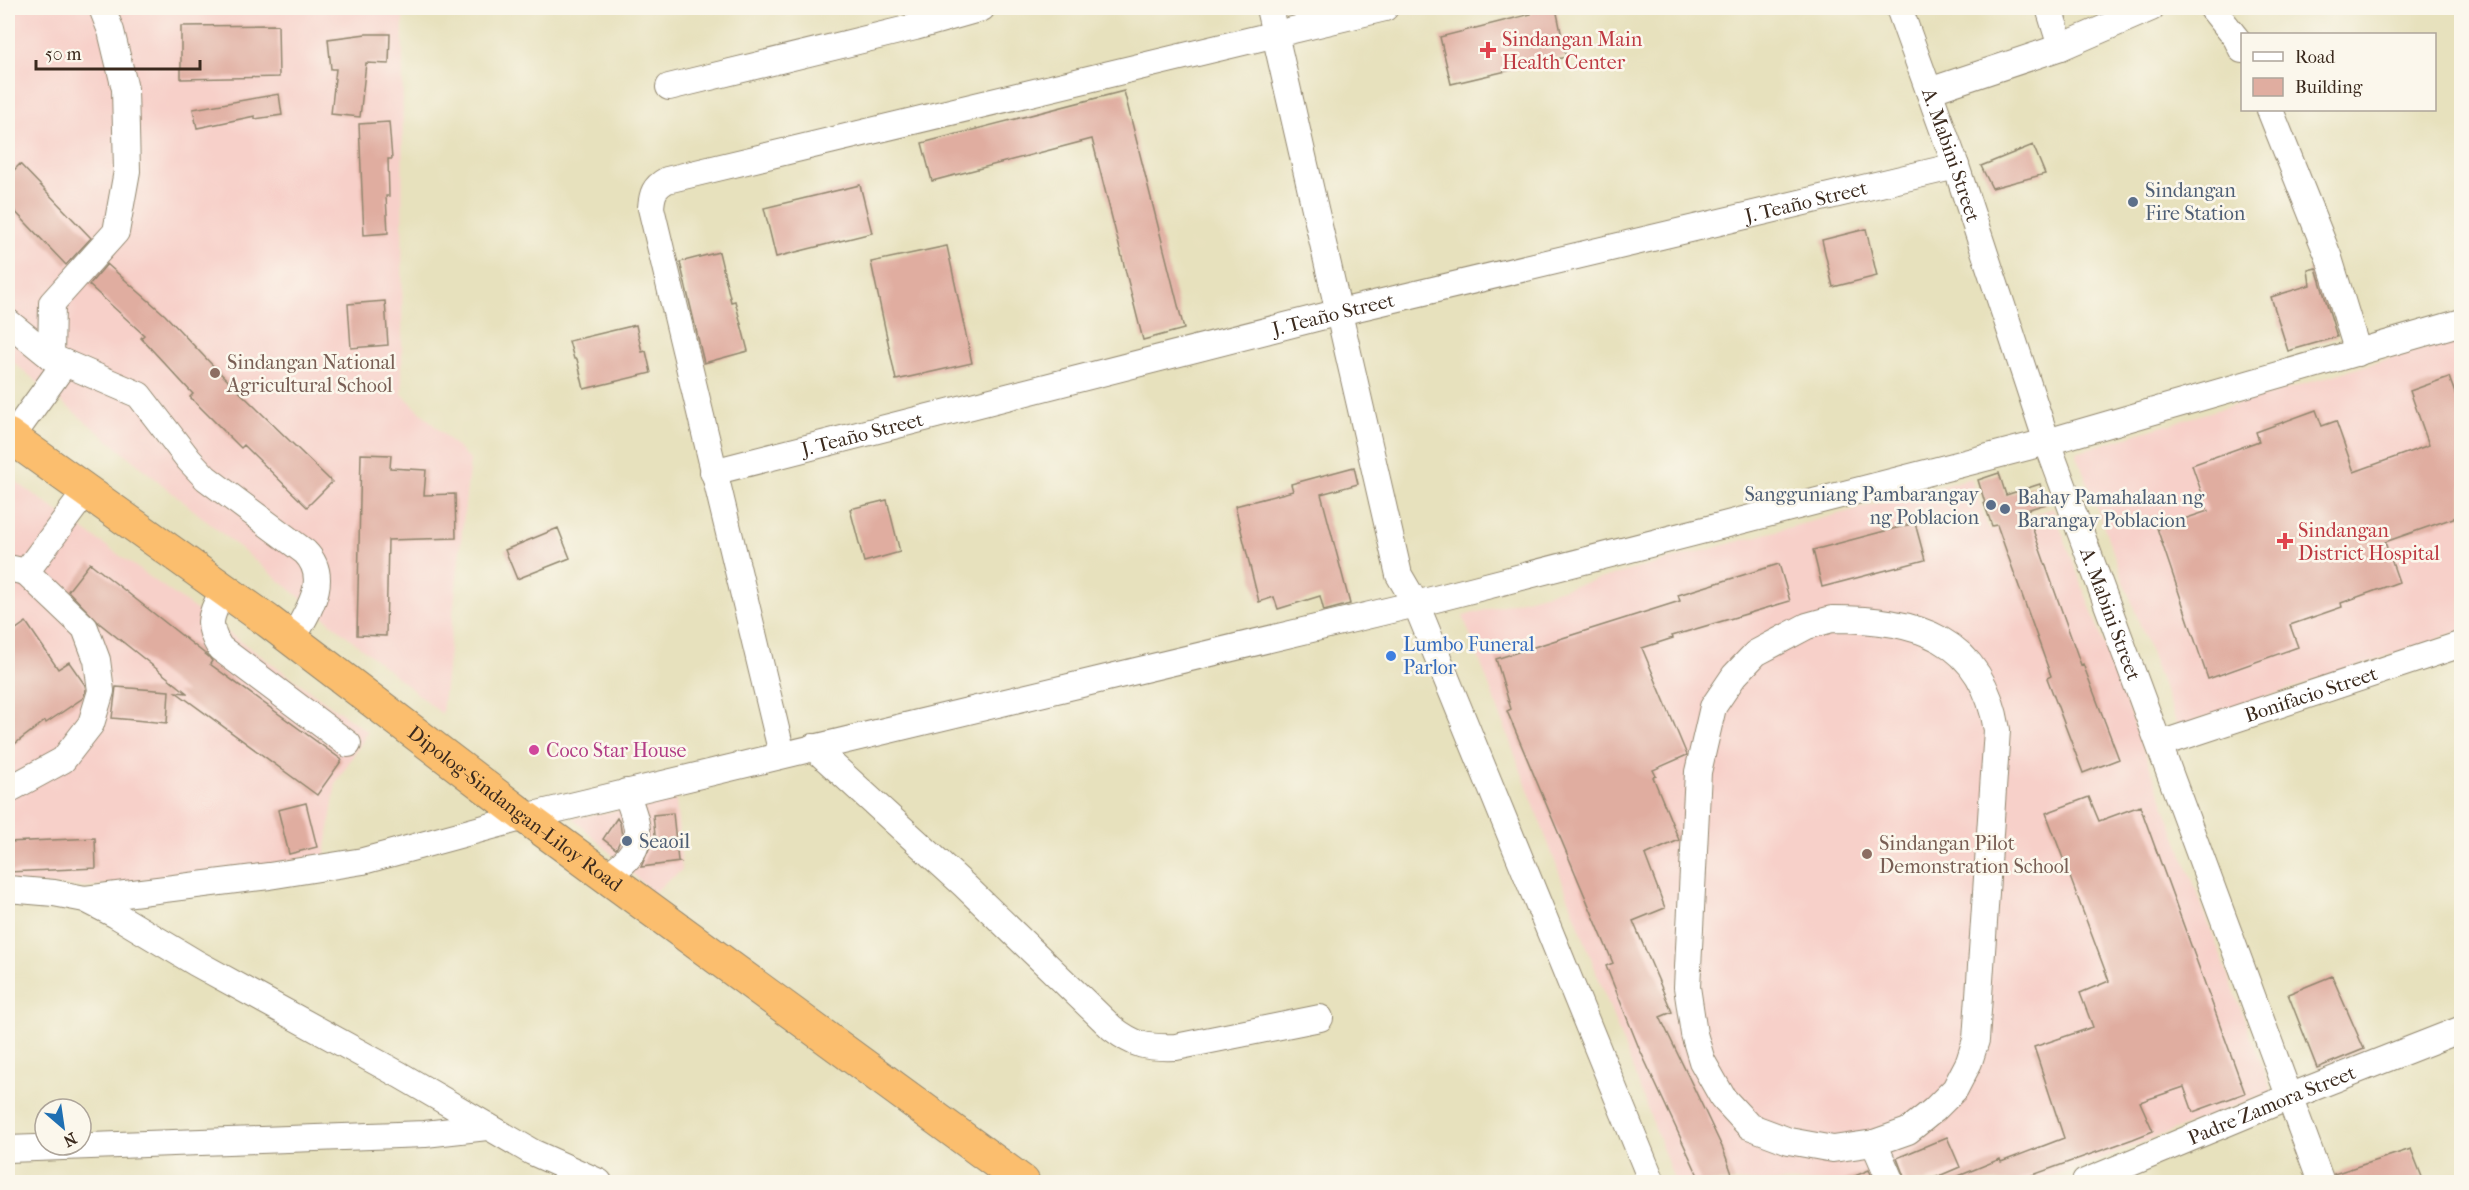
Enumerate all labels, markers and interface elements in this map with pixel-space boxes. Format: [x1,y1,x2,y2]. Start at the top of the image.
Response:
place label: Sindangan Main Health Center [1502,28,1643,74]
scale bar [36,33,200,71]
legend [2241,33,2436,111]
marker: Sindangan Main Health Center [1479,41,1497,59]
text: 50 m [45,44,82,65]
text: Road [2295,47,2335,68]
text: Building [2295,77,2363,98]
street label: A. Mabini Street [1917,84,1985,225]
street label: J. Teaño Street [1741,176,1870,228]
place label: Sindangan Fire Station [2145,179,2246,225]
marker: Sindangan Fire Station [2126,195,2140,209]
street label: J. Teaño Street [1268,289,1397,341]
place label: Sindangan National Agricultural School [226,351,396,397]
marker: Sindangan National Agricultural School [208,366,222,380]
street label: J. Teaño Street [797,408,926,461]
place label: Sangguniang Pambarangay ng Poblacion [1744,483,1980,529]
place label: Bahay Pamahalaan ng Barangay Poblacion [2017,486,2204,532]
marker: Sangguniang Pambarangay ng Poblacion [1984,498,1998,512]
marker: Bahay Pamahalaan ng Barangay Poblacion [1998,502,2012,516]
place label: Sindangan District Hospital [2298,519,2440,565]
marker: Sindangan District Hospital [2276,532,2294,550]
street label: A. Mabini Street [2075,544,2145,684]
place label: Lumbo Funeral Parlor [1403,633,1535,679]
marker: Lumbo Funeral Parlor [1384,649,1398,663]
street label: Bonifacio Street [2242,662,2380,727]
street label: Dipolog-Sindangan-Liloy Road [403,721,628,897]
place label: Coco Star House [546,739,687,762]
marker: Coco Star House [527,743,541,757]
place label: Seaoil [639,830,690,853]
place label: Sindangan Pilot Demonstration School [1879,832,2070,878]
marker: Seaoil [620,834,634,848]
marker: Sindangan Pilot Demonstration School [1860,847,1874,861]
street label: Padre Zamora Street [2185,1061,2359,1150]
north arrow [33,1097,93,1157]
text: N [59,1128,80,1151]

